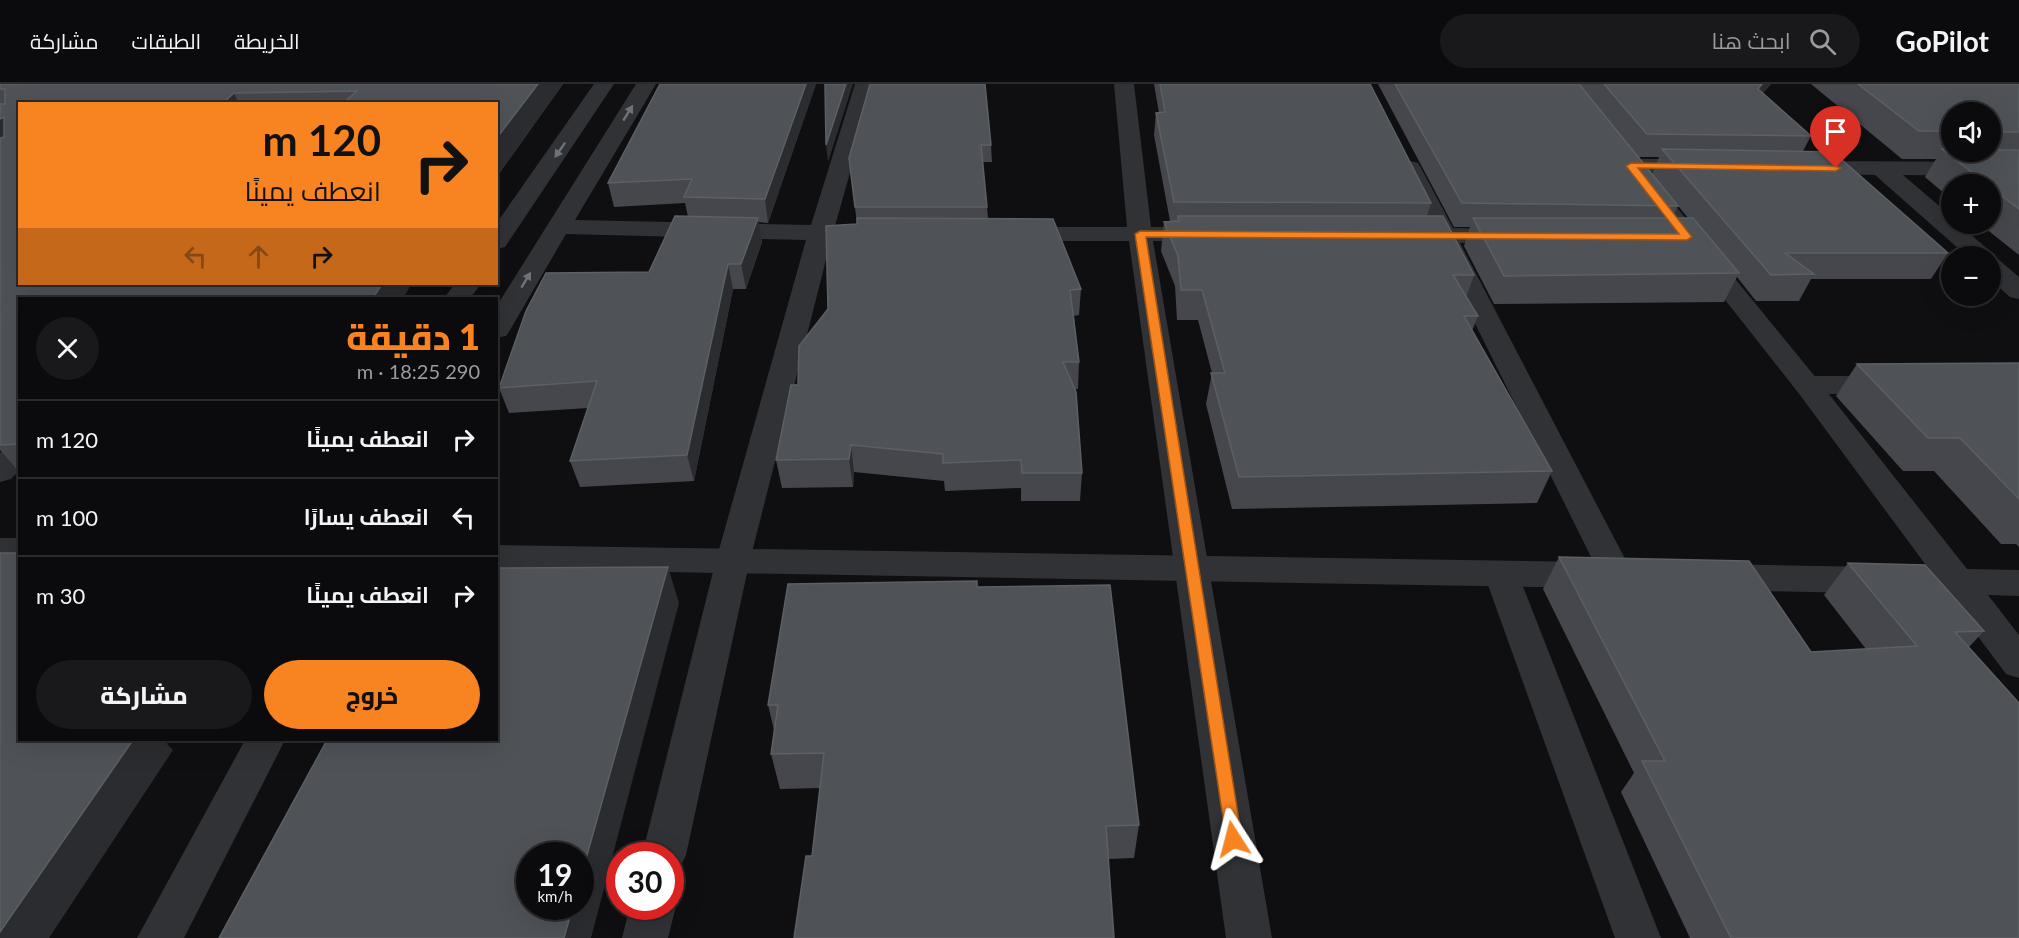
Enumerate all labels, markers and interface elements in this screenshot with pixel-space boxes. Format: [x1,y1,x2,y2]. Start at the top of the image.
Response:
search box [1440,14,1860,68]
text: GoPilot [1896,24,1989,58]
icon: search [1806,25,1839,58]
text: ابحث هنا [1711,27,1791,54]
text: مشاركة [30,28,99,53]
text: الطبقات [132,28,201,53]
text: الخريطة [234,28,300,53]
map controls [1941,102,2001,306]
button: sound [1941,102,2001,162]
one-way arrow [623,105,634,121]
pin [1810,106,1861,168]
text: 120 m [263,115,381,165]
icon: arrive [1819,115,1852,148]
icon: right [402,126,480,204]
one-way arrow [554,142,566,158]
text: انعطف يمينًا [244,174,381,207]
button: + [1941,174,2001,234]
icon: left [179,240,212,273]
icon: ahead [242,240,275,273]
icon: right [305,240,338,273]
button: − [1941,246,2001,306]
one-way arrow [521,272,532,288]
text: 1 دقيقة [346,314,480,358]
button: close [36,317,99,380]
text: 290 m · 18:25 [357,359,480,383]
icon: right [447,423,480,456]
text: انعطف يمينًا [306,425,429,452]
text: 120 m [36,426,98,453]
icon: left [447,501,480,534]
text: انعطف يسارًا [304,503,429,530]
text: 100 m [36,504,98,531]
icon: right [447,579,480,612]
text: انعطف يمينًا [306,581,429,608]
text: 30 m [36,582,85,609]
button: مشاركة [36,660,252,729]
button: خروج [264,660,480,729]
position arrow [1201,807,1265,871]
speed limit sign: 30 [606,842,684,920]
text: 19 [538,856,572,892]
text: km/h [537,887,573,905]

